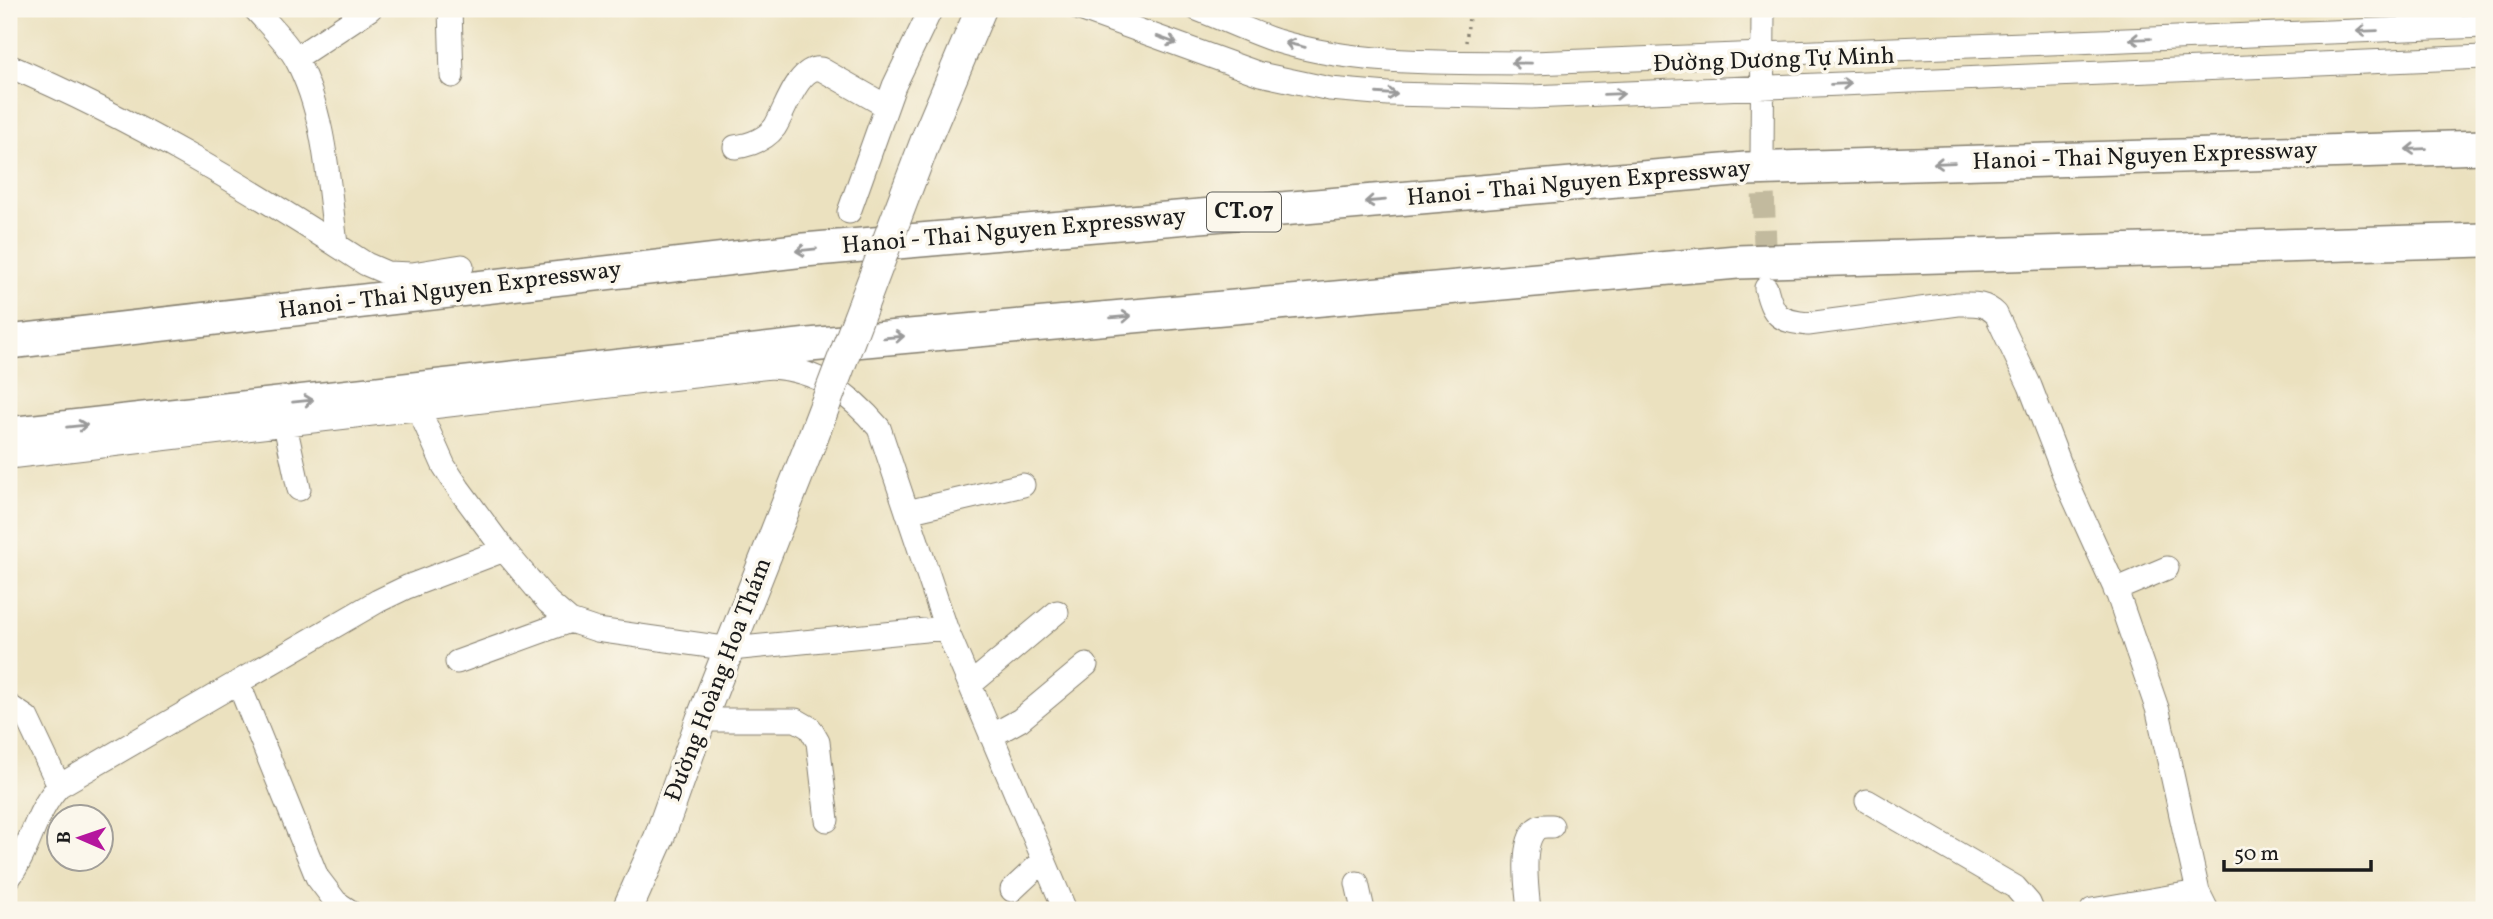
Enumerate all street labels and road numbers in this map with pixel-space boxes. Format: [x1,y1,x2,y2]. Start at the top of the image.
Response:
street label: Đường Dương Tự Minh [1652,40,1896,82]
street label: Hanoi - Thai Nguyen Expressway [1972,134,2318,180]
street label: Hanoi - Thai Nguyen Expressway [1406,152,1752,216]
road number: CT.07 [1207,192,1281,232]
street label: Hanoi - Thai Nguyen Expressway [841,200,1187,264]
street label: Hanoi - Thai Nguyen Expressway [277,253,623,329]
street label: Đường Hoàng Hoa Thám [657,553,781,807]

